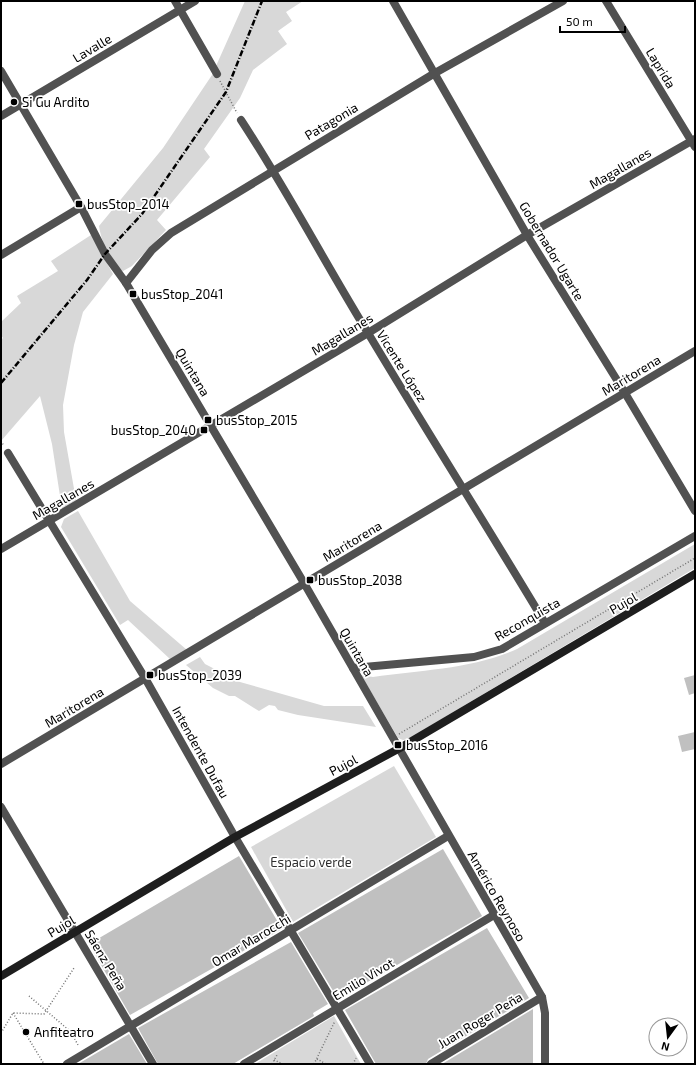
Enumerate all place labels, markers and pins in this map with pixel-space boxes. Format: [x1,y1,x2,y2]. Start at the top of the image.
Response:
place label: Si Gu Ardito [22,94,90,110]
marker: Si Gu Ardito [9,97,19,107]
place label: busStop_2014 [87,196,170,212]
marker: busStop_2014 [74,199,84,209]
place label: busStop_2041 [141,286,224,302]
marker: busStop_2041 [128,289,138,299]
place label: busStop_2015 [216,412,298,428]
marker: busStop_2015 [203,415,213,425]
place label: busStop_2040 [111,422,196,438]
marker: busStop_2040 [199,425,209,435]
place label: busStop_2038 [318,572,402,588]
marker: busStop_2038 [305,575,315,585]
place label: busStop_2039 [158,667,242,683]
marker: busStop_2039 [145,670,155,680]
place label: busStop_2016 [406,737,488,753]
marker: busStop_2016 [393,740,403,750]
place label: Anfiteatro [34,1024,94,1040]
marker: Anfiteatro [21,1027,31,1037]

